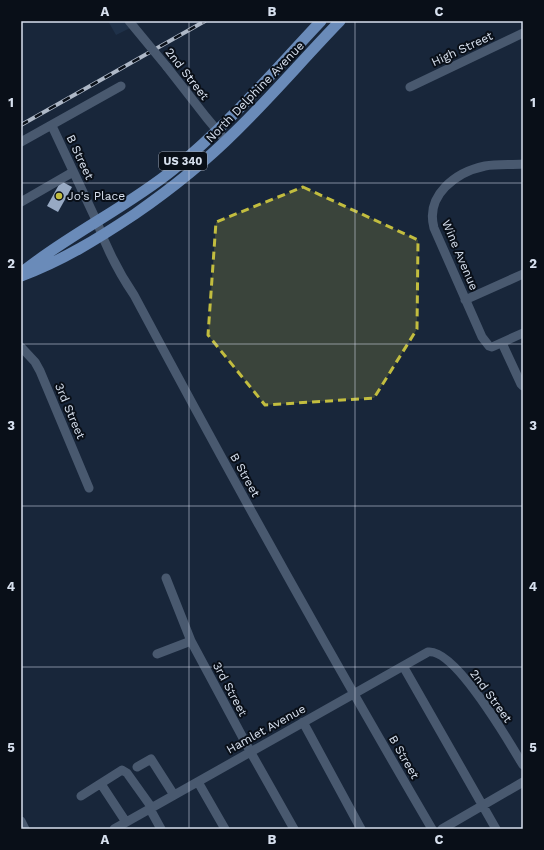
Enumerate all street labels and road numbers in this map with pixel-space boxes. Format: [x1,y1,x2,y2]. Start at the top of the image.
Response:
street label: High Street [429,29,495,69]
street label: North Delphine Avenue [203,39,307,145]
street label: 2nd Street [162,45,212,103]
street label: B Street [63,132,97,182]
road number: US 340 [159,152,207,170]
street label: Wine Avenue [439,218,481,292]
street label: 3rd Street [52,381,88,441]
street label: B Street [227,451,263,499]
street label: 3rd Street [210,659,250,719]
street label: 2nd Street [467,667,515,725]
street label: Hamlet Avenue [224,701,308,757]
street label: B Street [386,733,422,781]

